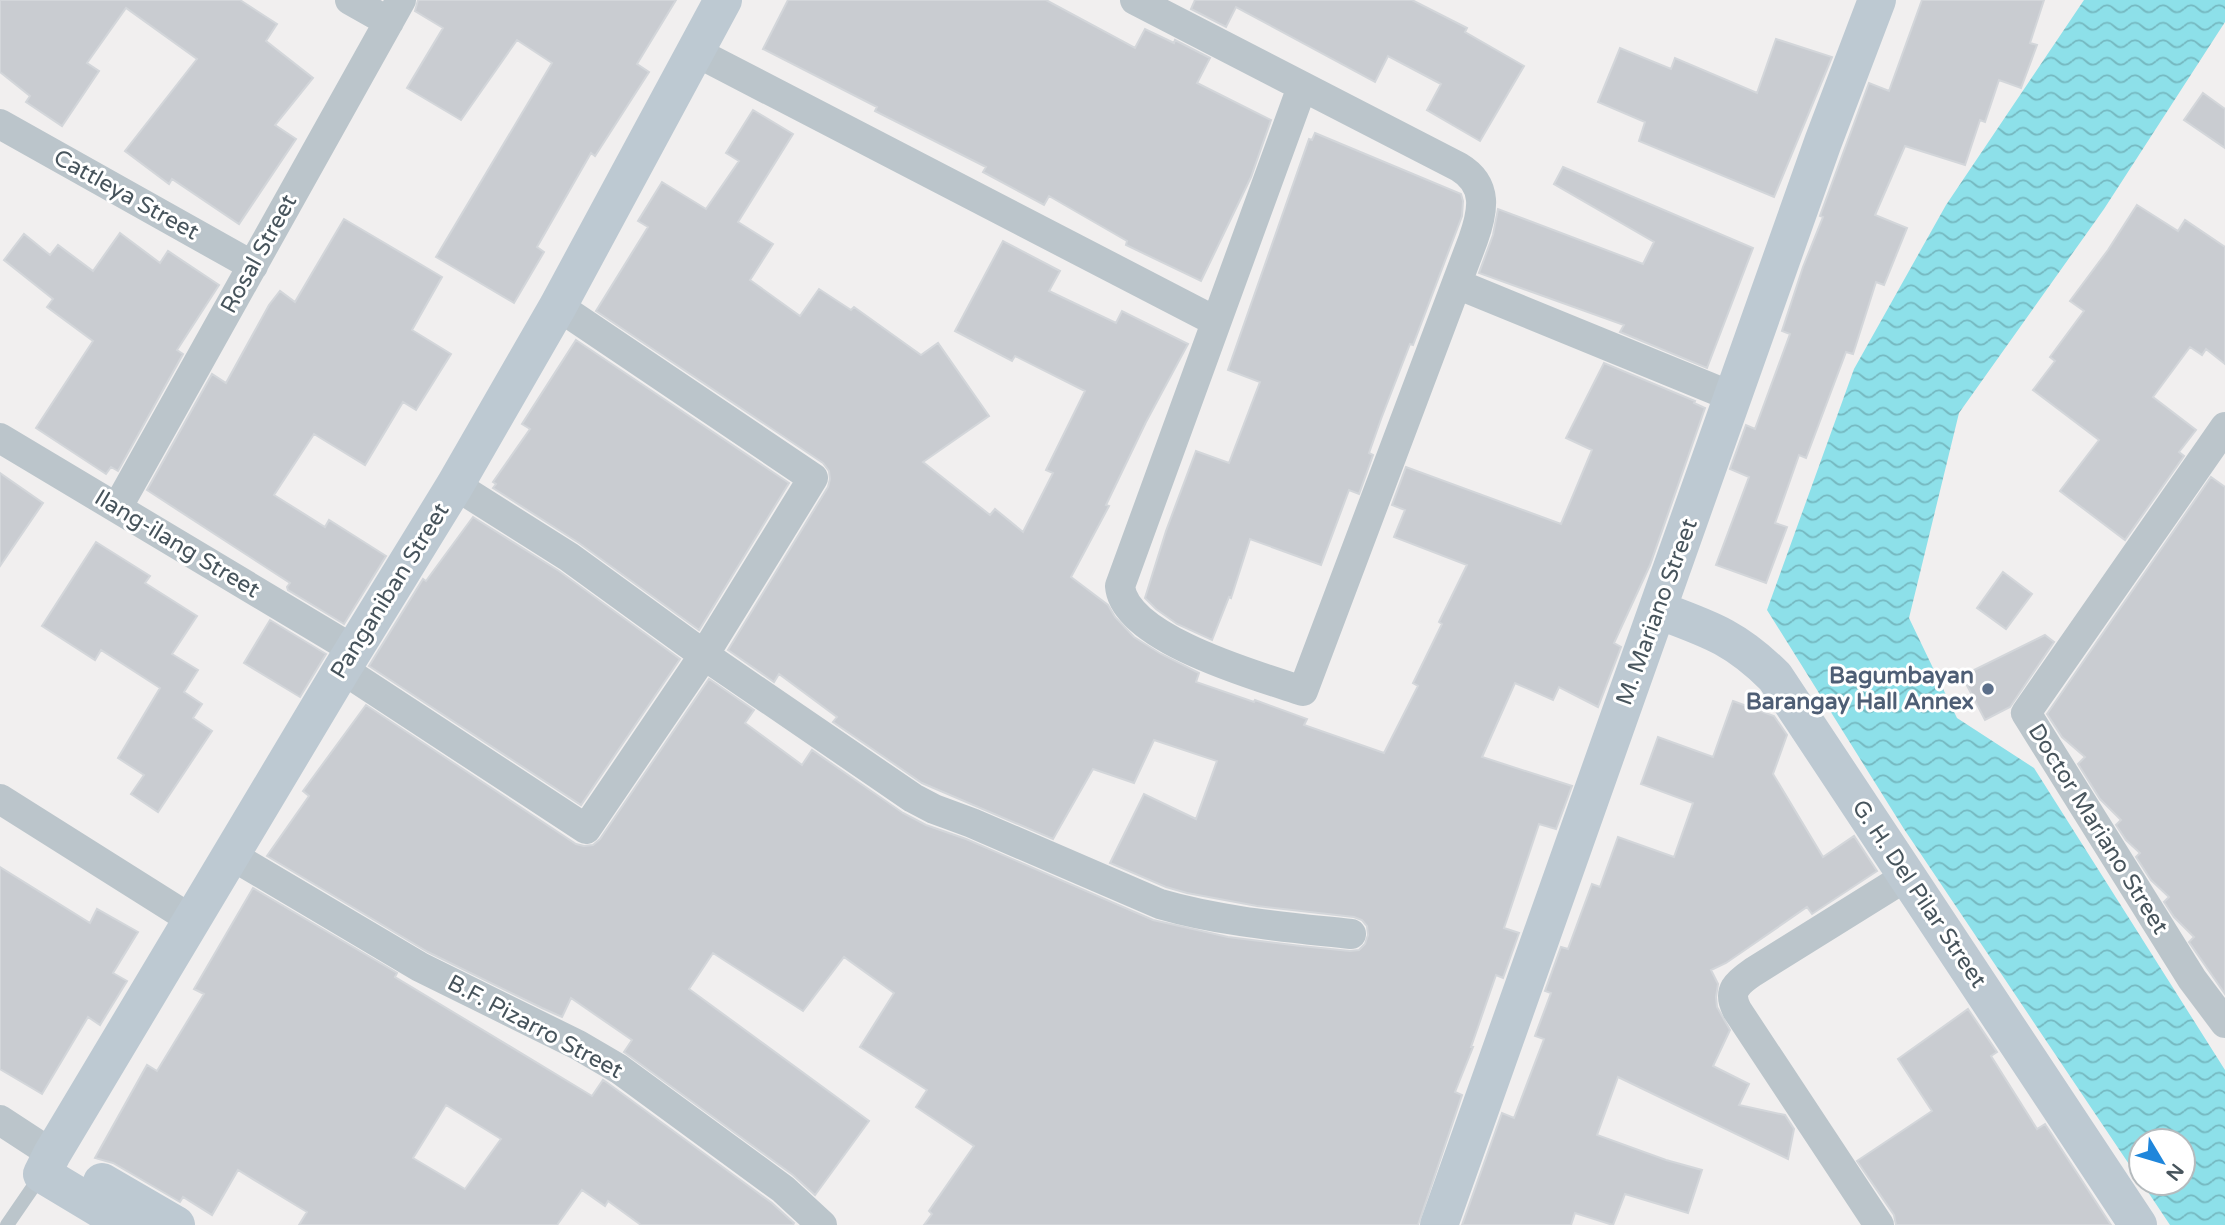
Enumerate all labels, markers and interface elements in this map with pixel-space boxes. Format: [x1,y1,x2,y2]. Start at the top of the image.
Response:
street label: Cattleya Street [48,144,204,247]
street label: Rosal Street [215,189,303,318]
street label: Ilang-ilang Street [89,484,265,604]
street label: Panganiban Street [325,498,456,684]
street label: M. Mariano Street [1610,515,1704,709]
place label: Bagumbayan Barangay Hall Annex [1746,662,1974,716]
marker: Bagumbayan Barangay Hall Annex [1980,681,1996,697]
street label: Doctor Mariano Street [2022,719,2174,940]
street label: G. H. Del Pilar Street [1846,795,1992,993]
street label: B.F. Pizarro Street [443,969,628,1085]
north arrow [2127,1127,2197,1197]
text: N [2161,1159,2188,1185]

